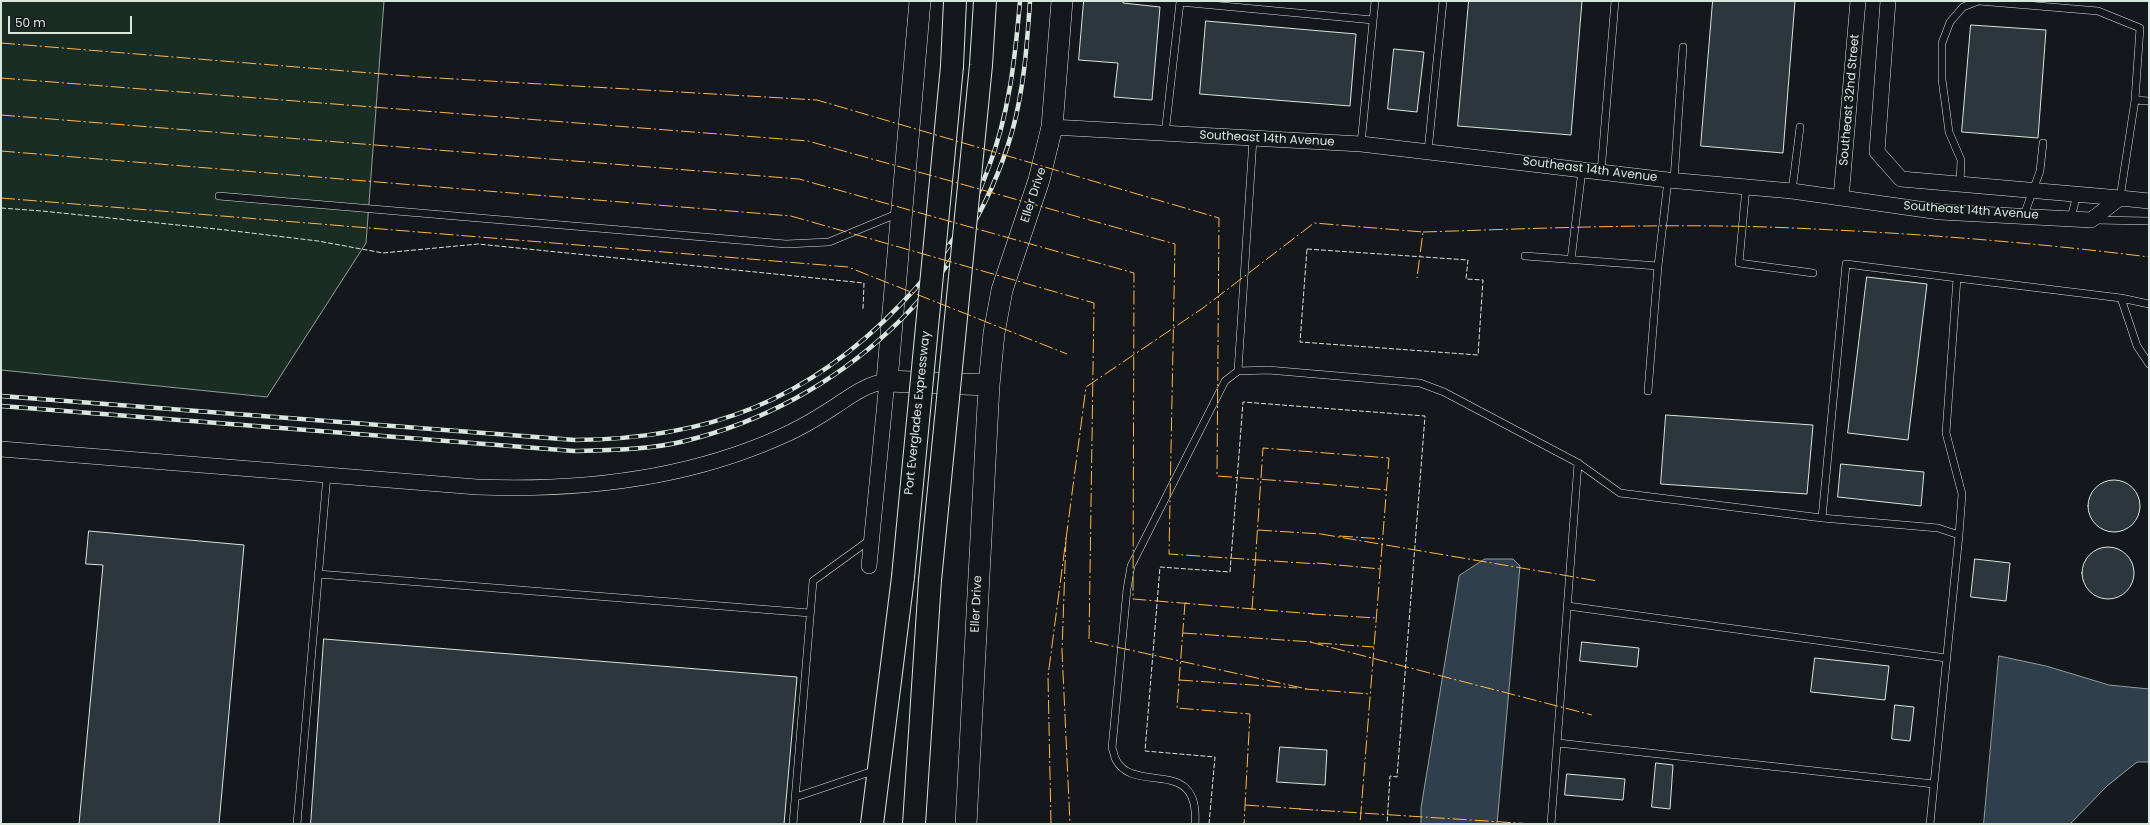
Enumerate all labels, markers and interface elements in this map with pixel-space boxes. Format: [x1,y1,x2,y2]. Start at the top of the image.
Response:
scale bar [10,8,134,34]
text: 50 m [15,14,46,31]
street label: Southeast 32nd Street [1837,34,1863,166]
street label: Southeast 14th Avenue [1199,128,1335,150]
street label: Southeast 14th Avenue [1522,155,1658,185]
street label: Eller Drive [1018,166,1050,224]
street label: Southeast 14th Avenue [1903,199,2039,223]
street label: Port Everglades Expressway [902,330,934,496]
street label: Eller Drive [968,575,986,633]

